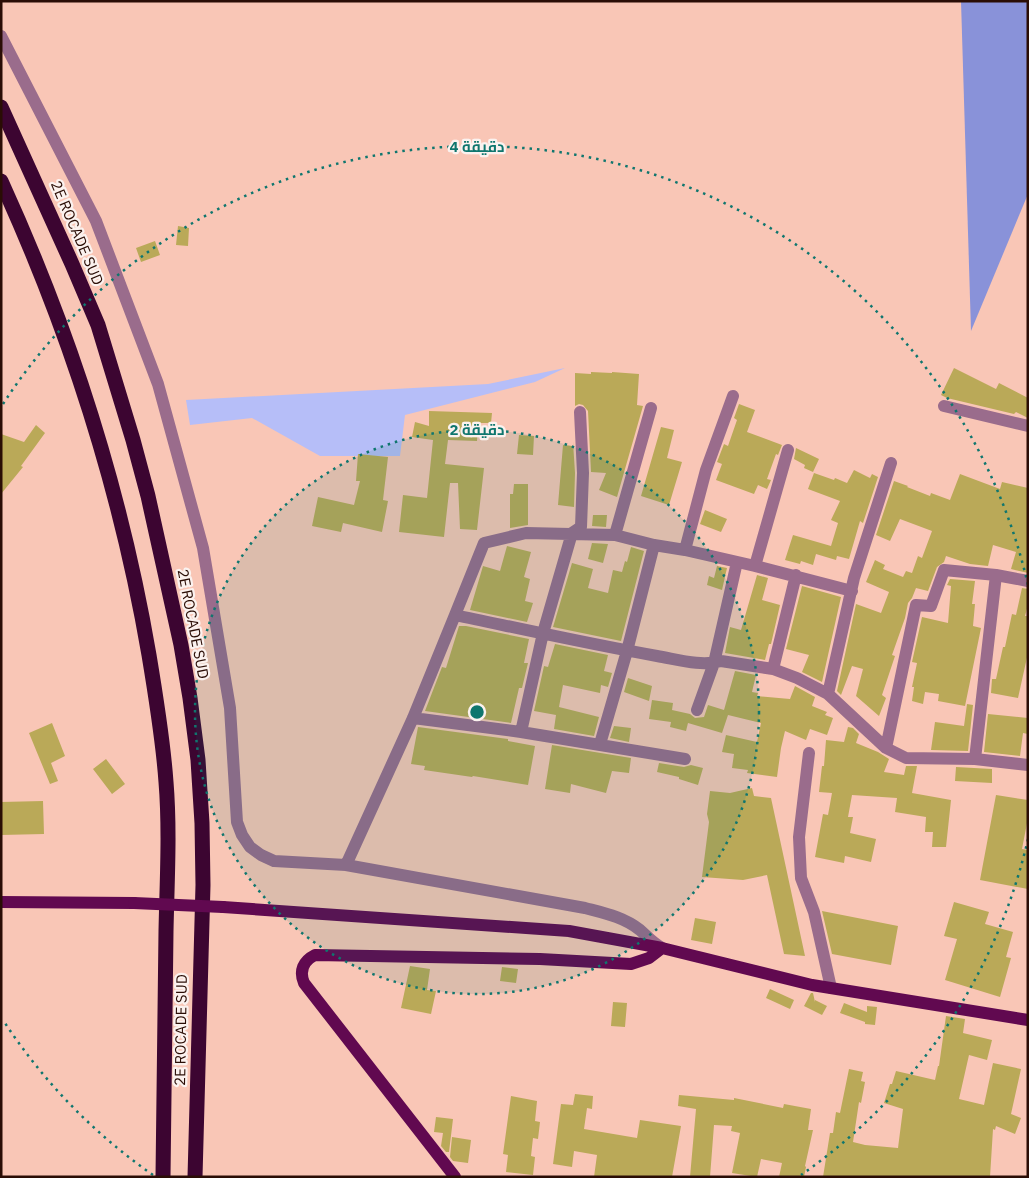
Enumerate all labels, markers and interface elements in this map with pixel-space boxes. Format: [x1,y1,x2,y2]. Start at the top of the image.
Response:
text: 4 دقيقة [450,137,504,156]
street label: 2E ROCADE SUD [47,178,108,288]
text: 2 دقيقة [450,420,504,439]
street label: 2E ROCADE SUD [174,567,213,680]
centre of rings [468,703,486,721]
street label: 2E ROCADE SUD [170,974,191,1086]

